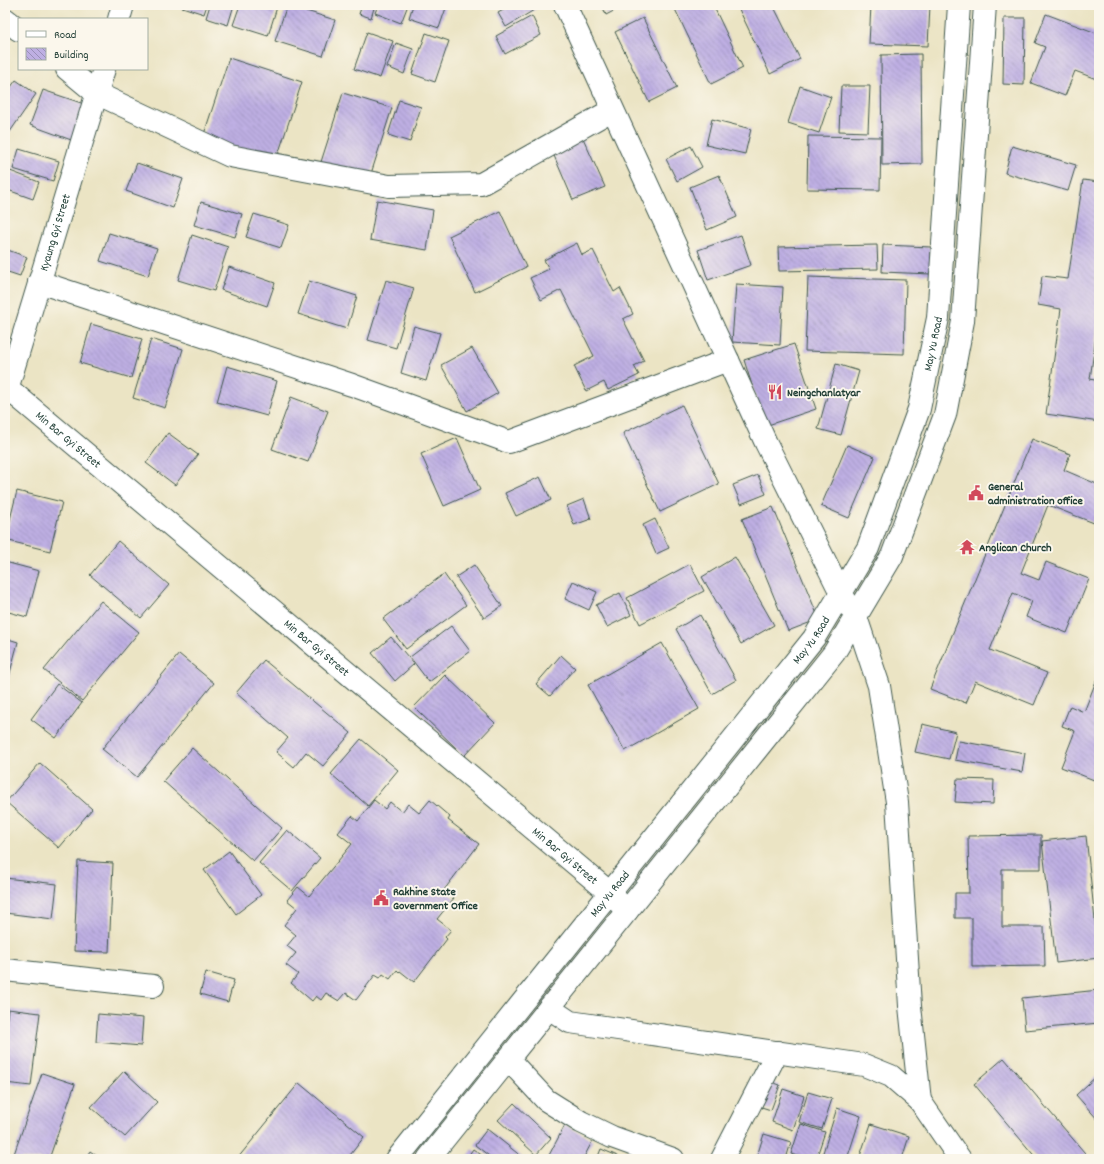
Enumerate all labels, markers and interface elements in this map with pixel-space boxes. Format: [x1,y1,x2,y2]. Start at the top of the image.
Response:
legend [18,18,148,70]
text: Road [54,27,76,44]
text: Building [54,47,89,64]
street label: Kyaung Gyi Street [36,192,76,273]
street label: May Yu Road [920,315,948,373]
restaurant icon: Neingchanlatyar [766,383,784,401]
place label: Neingchanlatyar [787,385,861,402]
street label: Min Bar Gyi Street [31,408,105,473]
place label: General administration office [988,479,1083,510]
public building icon: General administration office [967,484,985,502]
temple icon: Anglican Church [958,538,976,556]
place label: Anglican Church [979,540,1052,557]
street label: May Yu Road [789,614,835,668]
street label: Min Bar Gyi Street [279,616,353,682]
street label: Min Bar Gyi Street [528,824,601,890]
street label: May Yu Road [587,868,634,921]
place label: Rakhine State Government Office [393,884,479,915]
public building icon: Rakhine State Government Office [372,889,390,907]

